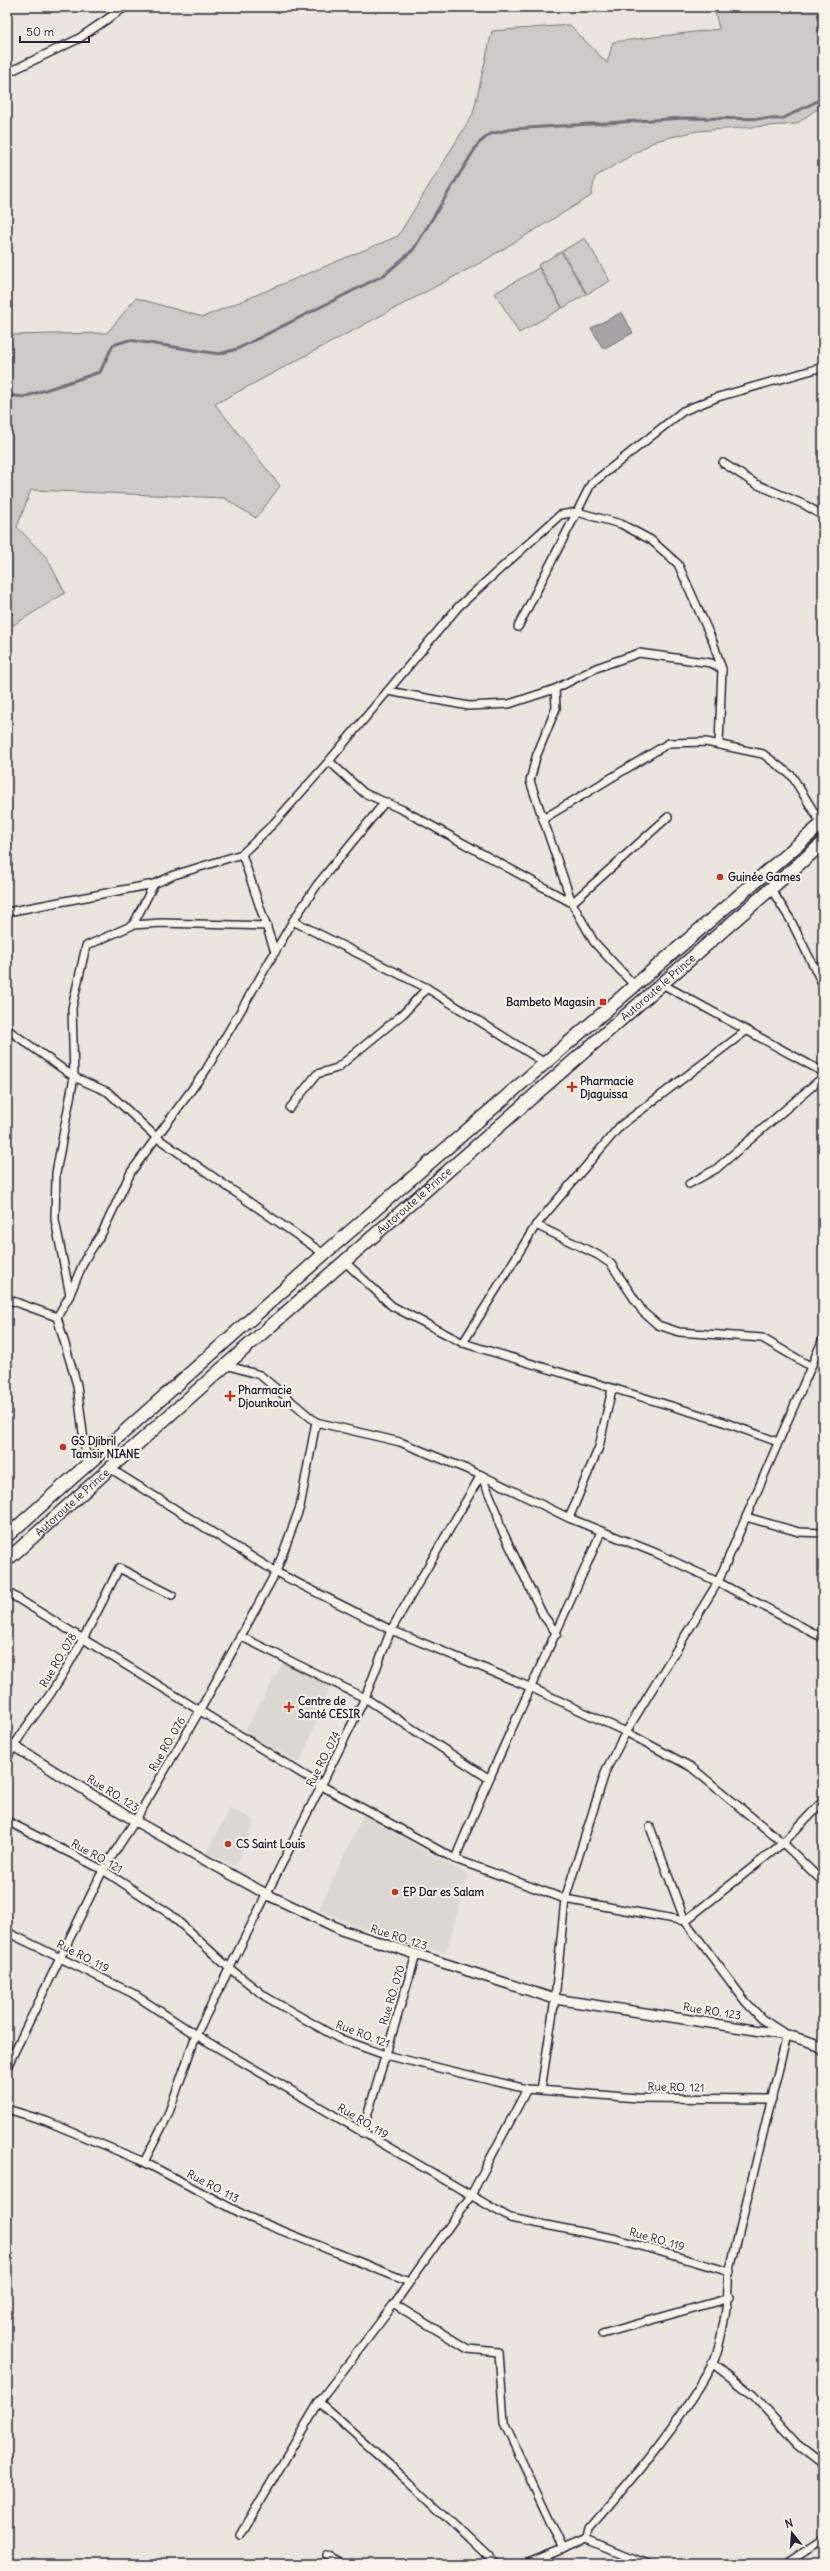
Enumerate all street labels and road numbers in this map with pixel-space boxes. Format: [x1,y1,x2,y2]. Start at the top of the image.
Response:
street label: Autoroute le Prince [618,951,698,1024]
street label: Autoroute le Prince [374,1164,454,1237]
street label: Autoroute le Prince [32,1465,112,1539]
street label: Rue RO. 078 [36,1630,80,1690]
street label: Rue RO. 076 [146,1714,188,1774]
street label: Rue RO. 074 [303,1729,343,1789]
street label: Rue RO. 123 [84,1772,142,1814]
street label: Rue RO. 121 [69,1836,125,1876]
street label: Rue RO. 123 [369,1921,429,1953]
street label: Rue RO. 119 [54,1937,112,1975]
street label: Rue RO. 070 [376,1963,408,2027]
street label: Rue RO. 123 [682,1999,742,2023]
street label: Rue RO. 121 [334,2017,392,2051]
street label: Rue RO. 121 [647,2080,705,2094]
street label: Rue RO. 119 [335,2100,391,2142]
street label: Rue RO. 113 [185,2166,241,2206]
street label: Rue RO. 119 [628,2224,686,2254]

